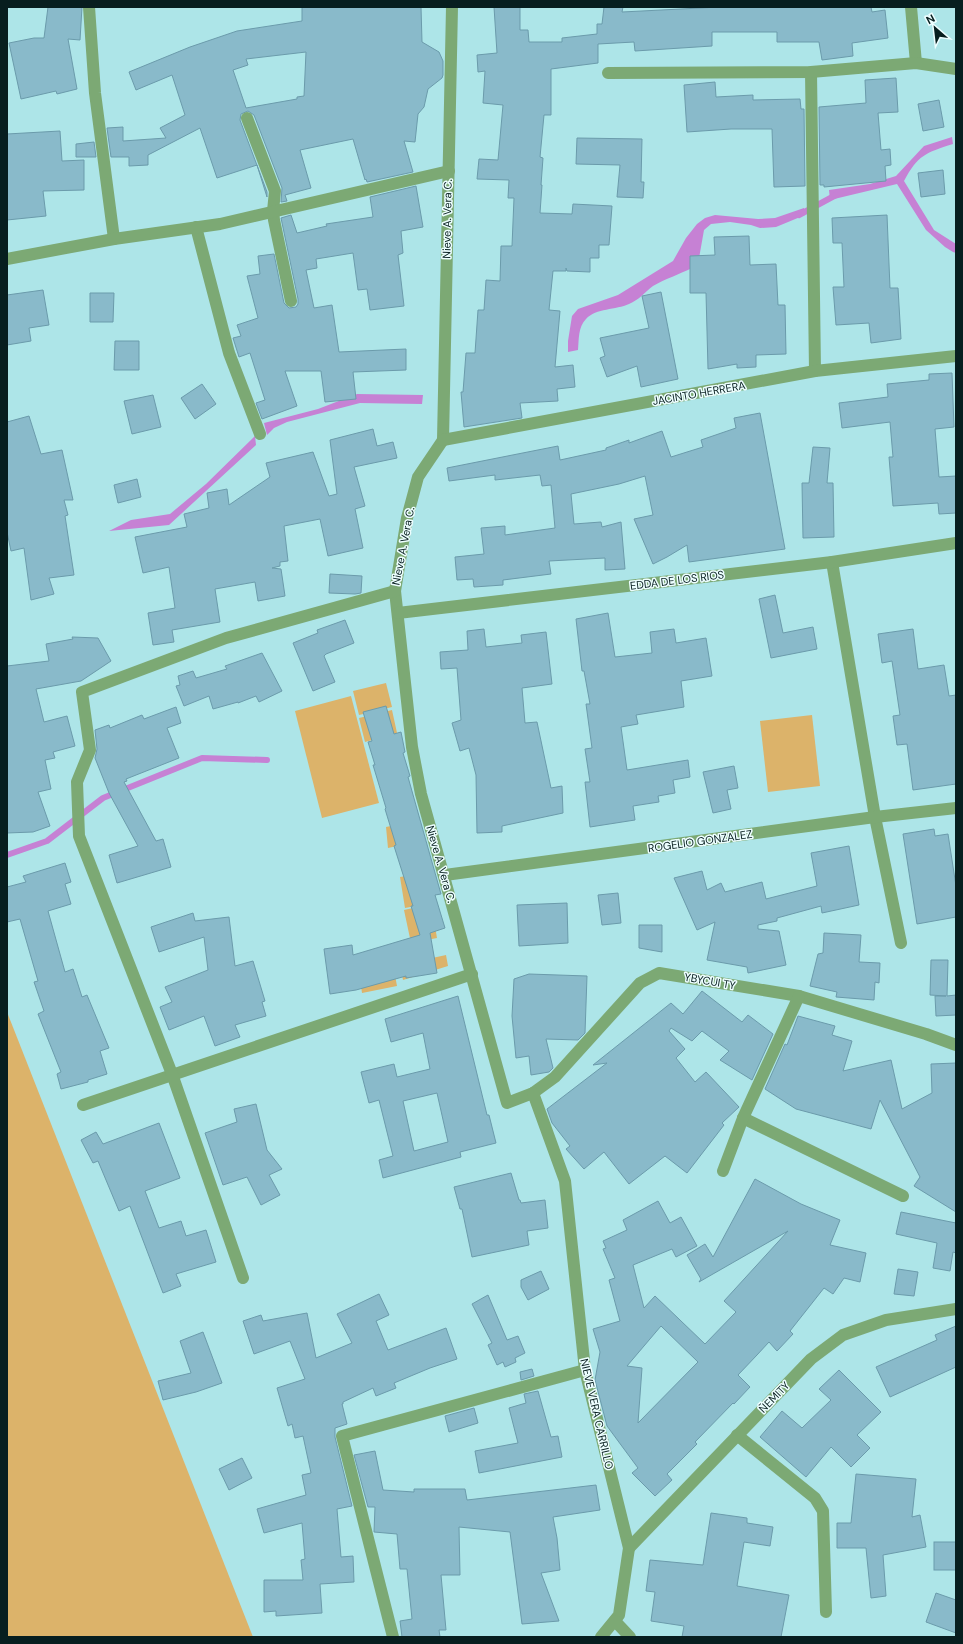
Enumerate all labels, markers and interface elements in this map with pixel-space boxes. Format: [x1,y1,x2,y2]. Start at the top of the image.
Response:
north arrow [915,8,955,48]
text: N [923,11,937,27]
street label: Nieve A. Vera C. [439,179,455,259]
street label: JACINTO HERRERA [651,378,747,408]
street label: Nieve A. Vera C. [389,506,417,586]
street label: EDDA DE LOS RIOS [629,567,725,593]
street label: Nieve A. Vera C. [423,824,459,904]
street label: ROGELIO GONZALEZ [647,827,753,855]
street label: YBYCUI TY [683,970,737,992]
street label: NIEVE VERA CARRILLO [577,1357,617,1471]
street label: ÑEMITY [756,1378,793,1416]

